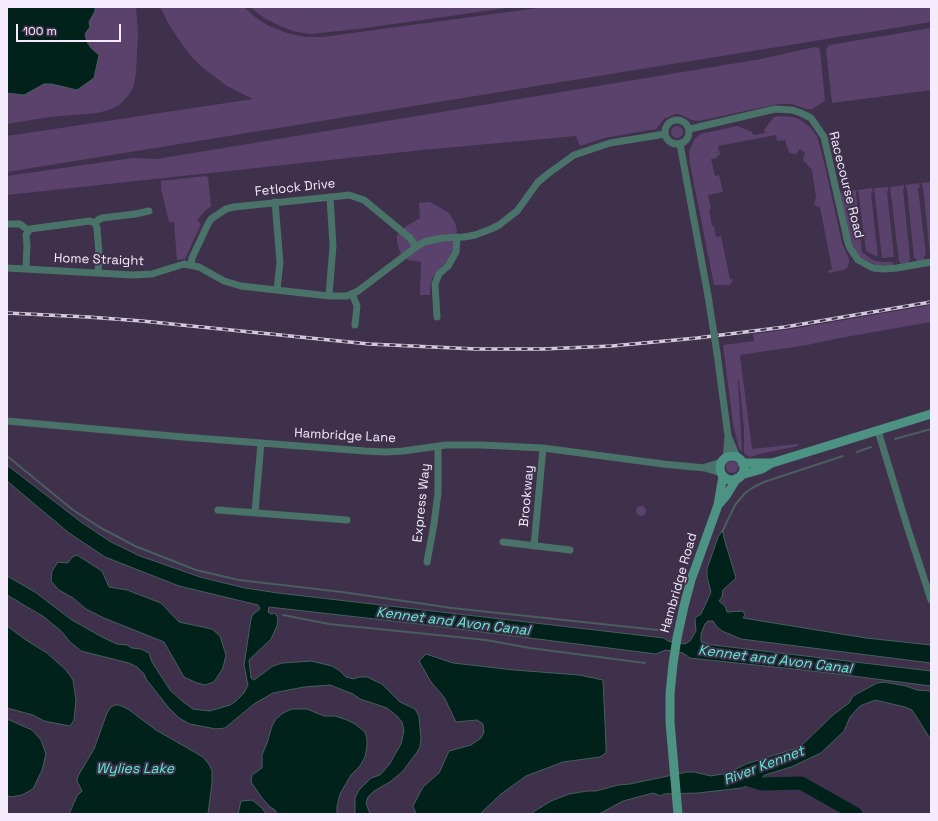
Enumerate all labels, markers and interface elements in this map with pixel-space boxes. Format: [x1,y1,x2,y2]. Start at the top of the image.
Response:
scale bar [18,16,123,42]
text: 100 m [23,23,57,39]
street label: Racecourse Road [825,130,867,240]
street label: Fetlock Drive [254,176,336,200]
street label: Home Straight [54,251,144,269]
street label: Hambridge Lane [294,426,396,446]
street label: Express Way [410,463,434,543]
street label: Brookway [517,464,537,528]
street label: Hambridge Road [657,531,701,635]
water label: Kennet and Avon Canal [375,604,531,640]
water label: Kennet and Avon Canal [697,642,853,678]
water label: River Kennet [721,743,807,789]
water label: Wylies Lake [96,761,174,777]

